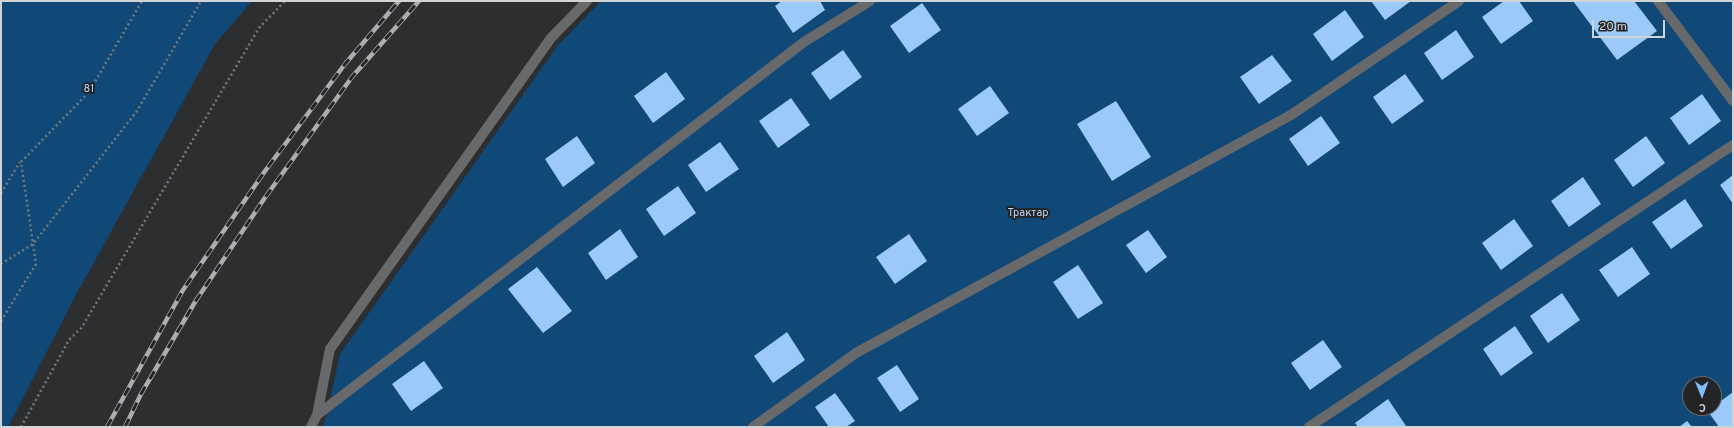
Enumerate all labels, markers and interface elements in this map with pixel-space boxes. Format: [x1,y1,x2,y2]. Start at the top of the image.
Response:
scale bar [1594,12,1667,38]
text: 20 m [1599,19,1627,35]
park label: 81 [84,83,94,97]
park label: Трактар [1008,207,1048,221]
north arrow [1682,376,1722,416]
text: С [1699,400,1706,414]

